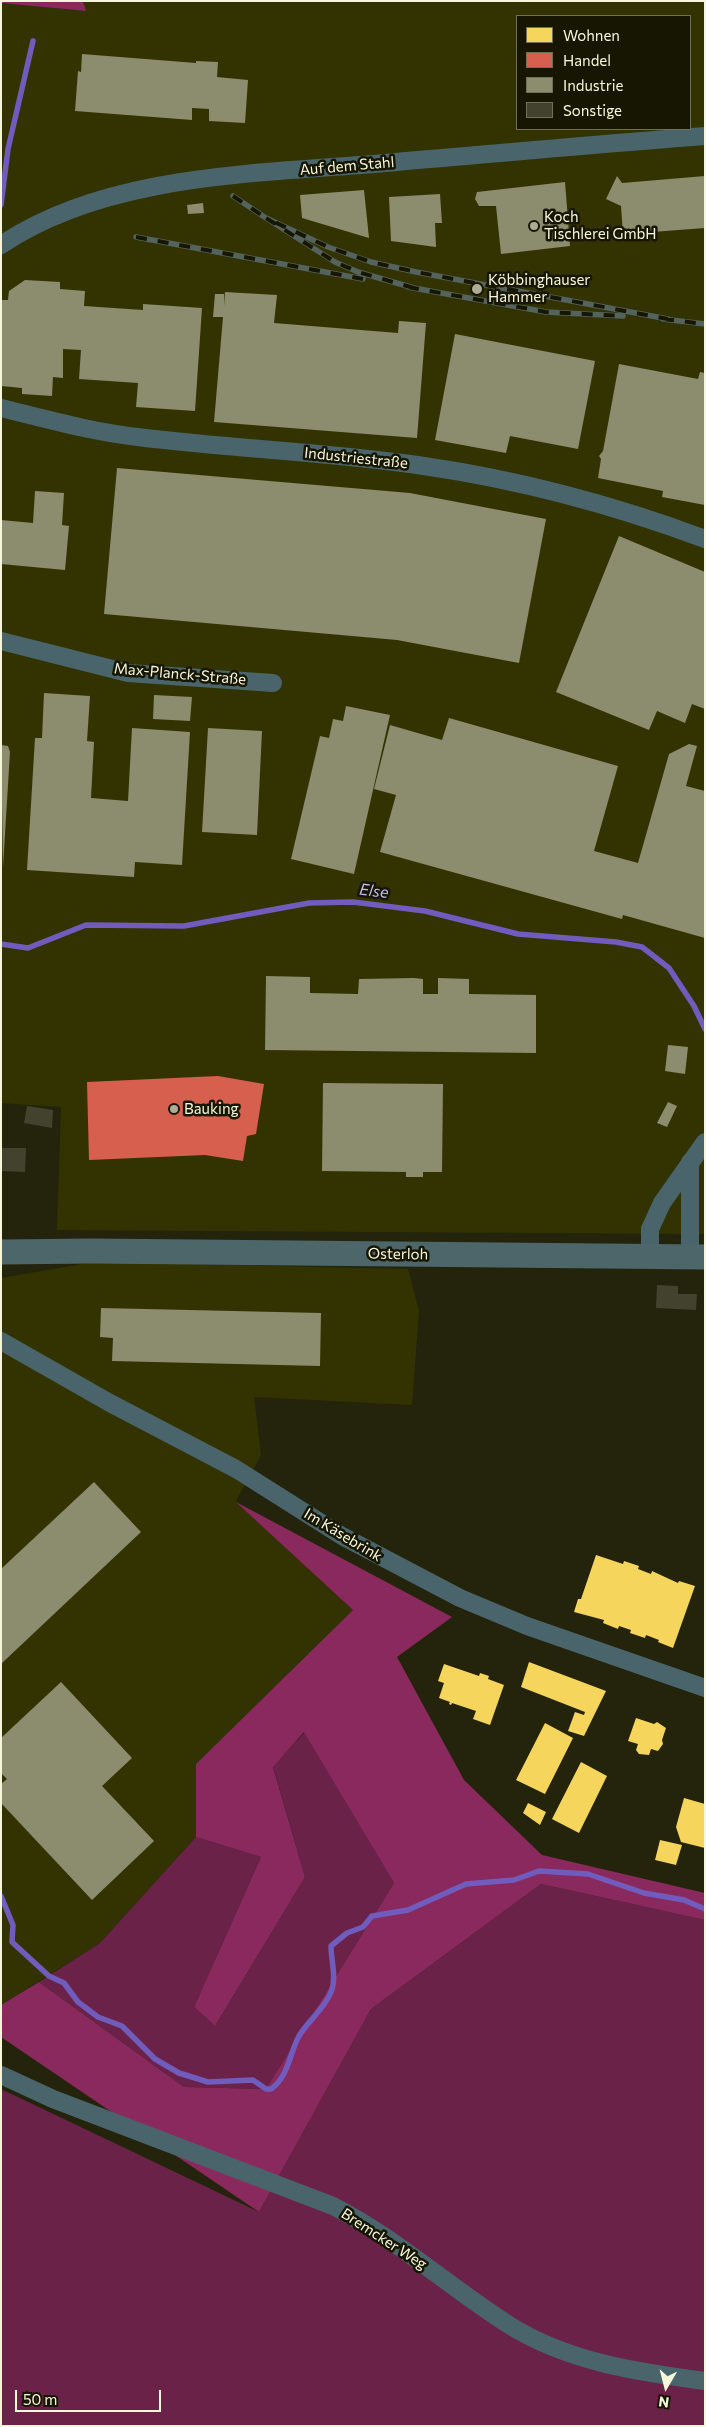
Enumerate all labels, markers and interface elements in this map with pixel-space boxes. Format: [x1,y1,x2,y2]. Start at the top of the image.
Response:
legend [516,15,691,130]
text: Wohnen [563,26,620,44]
text: Handel [563,51,611,69]
text: Industrie [563,76,624,94]
text: Sonstige [563,101,622,119]
street label: Auf dem Stahl [299,153,395,179]
place label: Koch Tischlerei GmbH [544,208,657,243]
marker: Koch Tischlerei GmbH [528,220,540,232]
place label: Köbbinghauser Hammer [488,271,590,306]
marker: Köbbinghauser Hammer [470,282,484,296]
street label: Industriestraße [303,444,409,472]
street label: Max-Planck-Straße [113,659,247,689]
water label: Else [358,880,390,902]
place label: Bauking [184,1100,239,1118]
marker: Bauking [168,1103,180,1115]
street label: Osterloh [368,1244,428,1264]
street label: Im Käsebrink [301,1505,385,1565]
street label: Bremcker Weg [338,2205,430,2273]
north arrow [641,2362,691,2412]
scale bar [18,2380,164,2412]
text: 50 m [23,2390,57,2408]
text: N [657,2393,670,2411]

